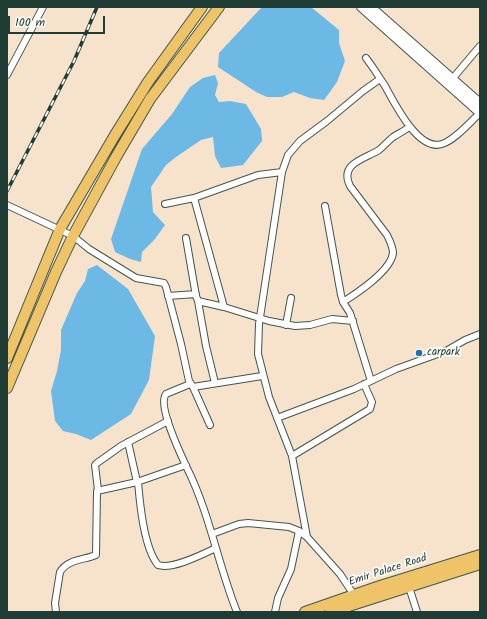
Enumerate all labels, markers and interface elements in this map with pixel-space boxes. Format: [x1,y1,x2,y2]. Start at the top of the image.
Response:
scale bar [10,8,107,34]
text: 100 m [15,13,45,32]
place label: carpark [427,346,460,360]
marker: carpark [414,348,424,358]
street label: Emir Palace Road [347,552,429,590]

